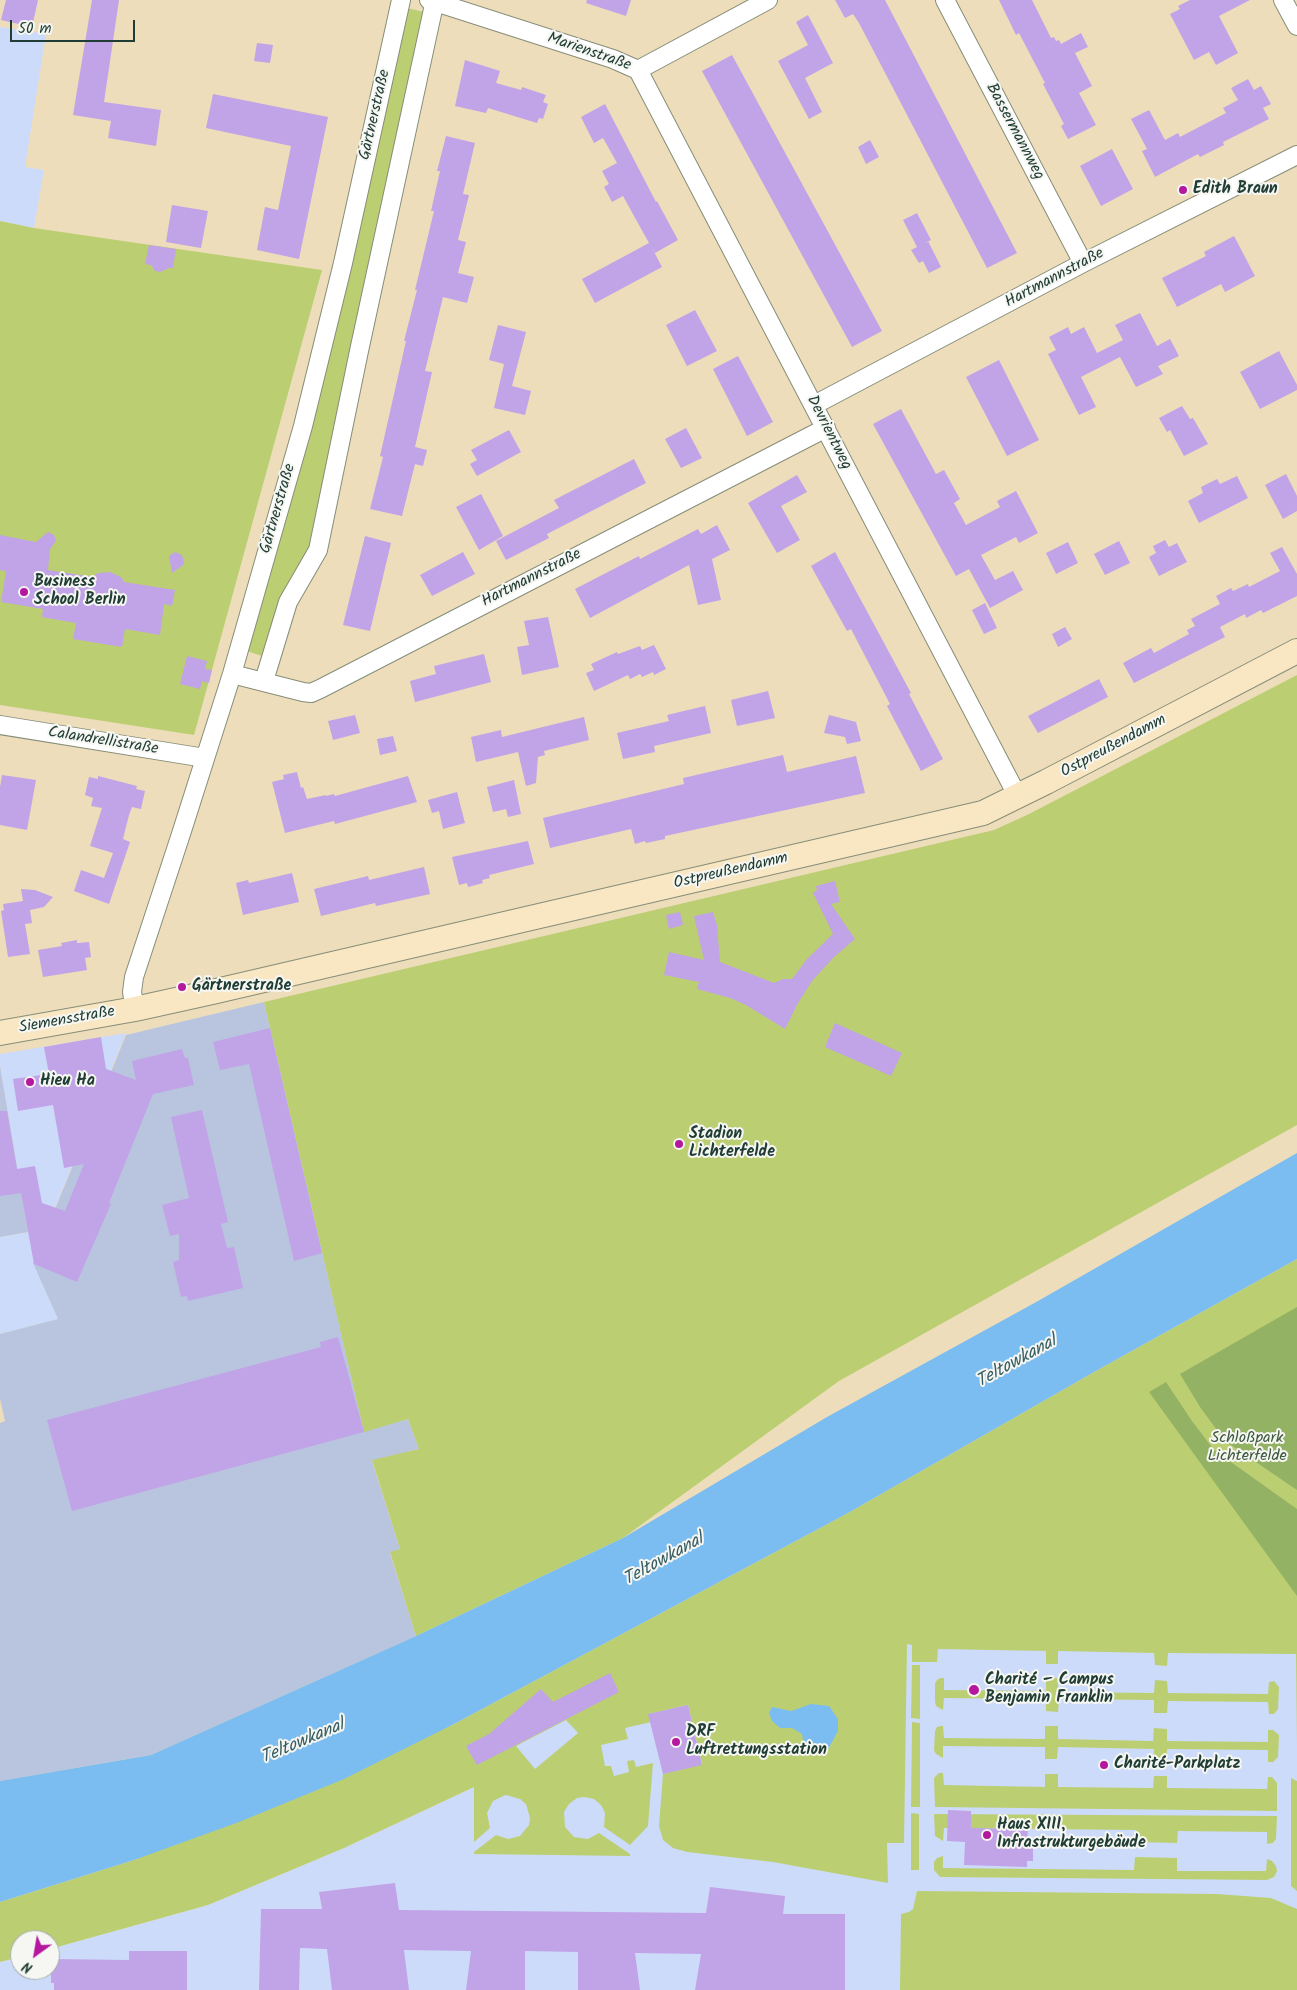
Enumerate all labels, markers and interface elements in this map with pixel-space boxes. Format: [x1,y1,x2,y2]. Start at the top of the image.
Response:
scale bar [12,10,138,42]
text: 50 m [18,17,52,41]
street label: Marienstraße [545,30,633,76]
street label: Gärtnerstraße [356,68,396,162]
street label: Bassermannweg [980,80,1048,184]
place label: Edith Braun [1193,180,1278,200]
marker: Edith Braun [1177,184,1189,196]
street label: Hartmannstraße [1002,245,1108,313]
street label: Devrientweg [801,393,855,473]
street label: Gärtnerstraße [257,462,301,556]
street label: Hartmannstraße [479,546,585,612]
place label: Business School Berlin [34,573,126,611]
marker: Business School Berlin [18,586,30,598]
street label: Ostpreußendamm [1058,711,1170,783]
street label: Calandrellistraße [46,724,160,760]
street label: Ostpreußendamm [672,850,790,894]
place label: Gärtnerstraße [192,977,291,997]
marker: Gärtnerstraße [176,981,188,993]
street label: Siemensstraße [17,1003,117,1039]
place label: Hieu Ha [40,1072,95,1092]
marker: Hieu Ha [24,1076,36,1088]
place label: Stadion Lichterfelde [689,1125,775,1163]
marker: Stadion Lichterfelde [673,1138,685,1150]
water label: Teltowkanal [973,1332,1061,1394]
park label: Schloßpark Lichterfelde [1207,1429,1287,1467]
water label: Teltowkanal [620,1530,708,1592]
place label: Charité – Campus Benjamin Franklin [985,1671,1114,1709]
marker: Charité – Campus Benjamin Franklin [967,1683,981,1697]
water label: Teltowkanal [258,1716,348,1770]
place label: DRF Luftrettungsstation [686,1723,827,1761]
marker: DRF Luftrettungsstation [670,1736,682,1748]
place label: Charité-Parkplatz [1114,1755,1241,1775]
marker: Charité-Parkplatz [1098,1759,1110,1771]
place label: Haus XIII, Infrastrukturgebäude [997,1816,1146,1854]
marker: Haus XIII, Infrastrukturgebäude [981,1829,993,1841]
north arrow [10,1930,60,1980]
text: N [18,1955,37,1979]

